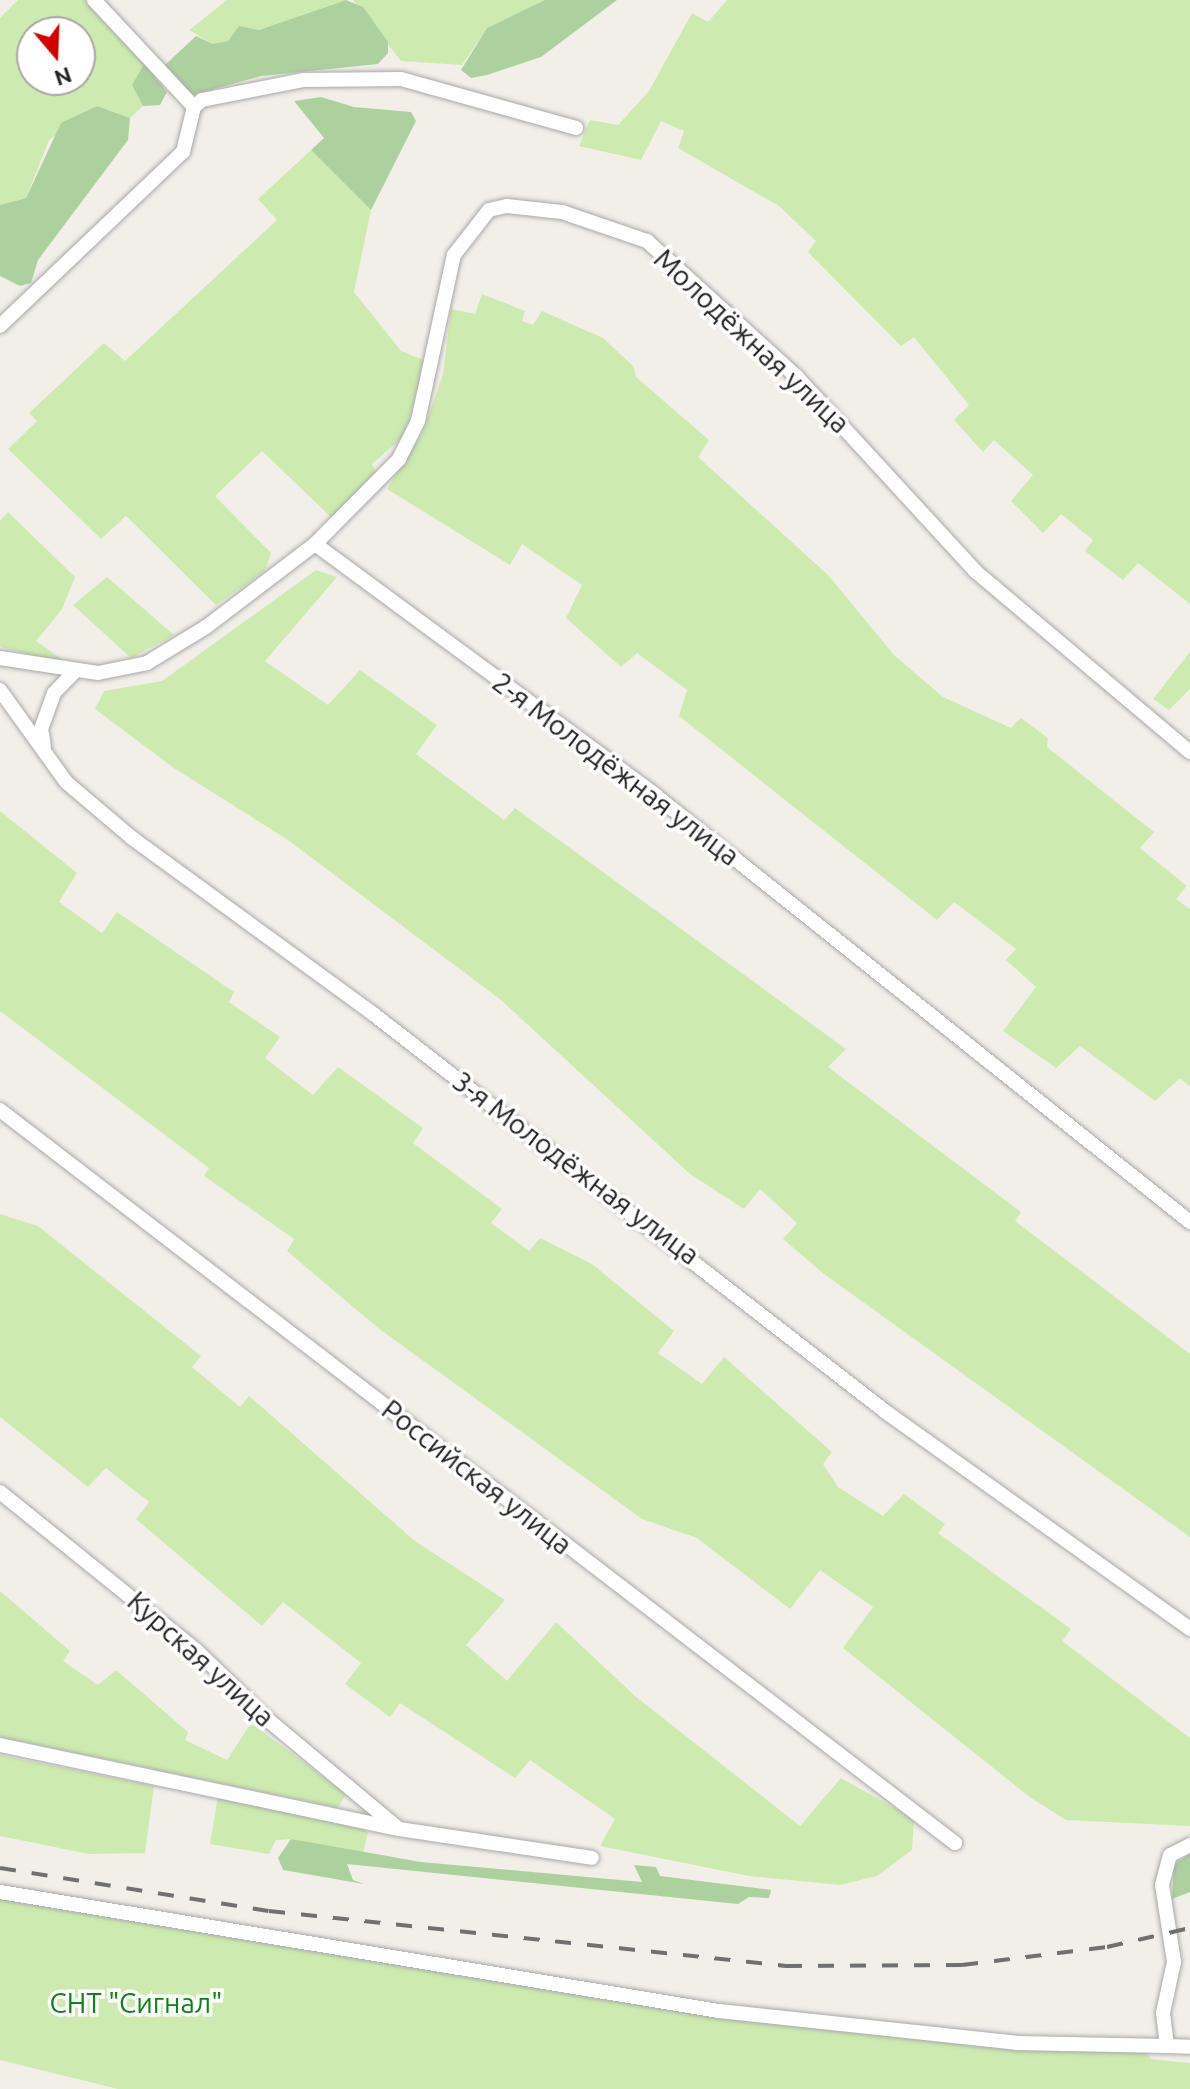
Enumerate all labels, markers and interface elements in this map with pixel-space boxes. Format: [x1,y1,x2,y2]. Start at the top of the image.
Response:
north arrow [16,16,96,96]
text: N [51,63,75,92]
street label: Молодёжная улица [647,242,857,440]
street label: 2-я Молодёжная улица [486,665,746,873]
street label: 3-я Молодёжная улица [446,1064,706,1272]
street label: Российская улица [375,1392,579,1562]
street label: Курская улица [121,1584,281,1734]
park label: СНТ "Сигнал" [50,1986,222,2020]

